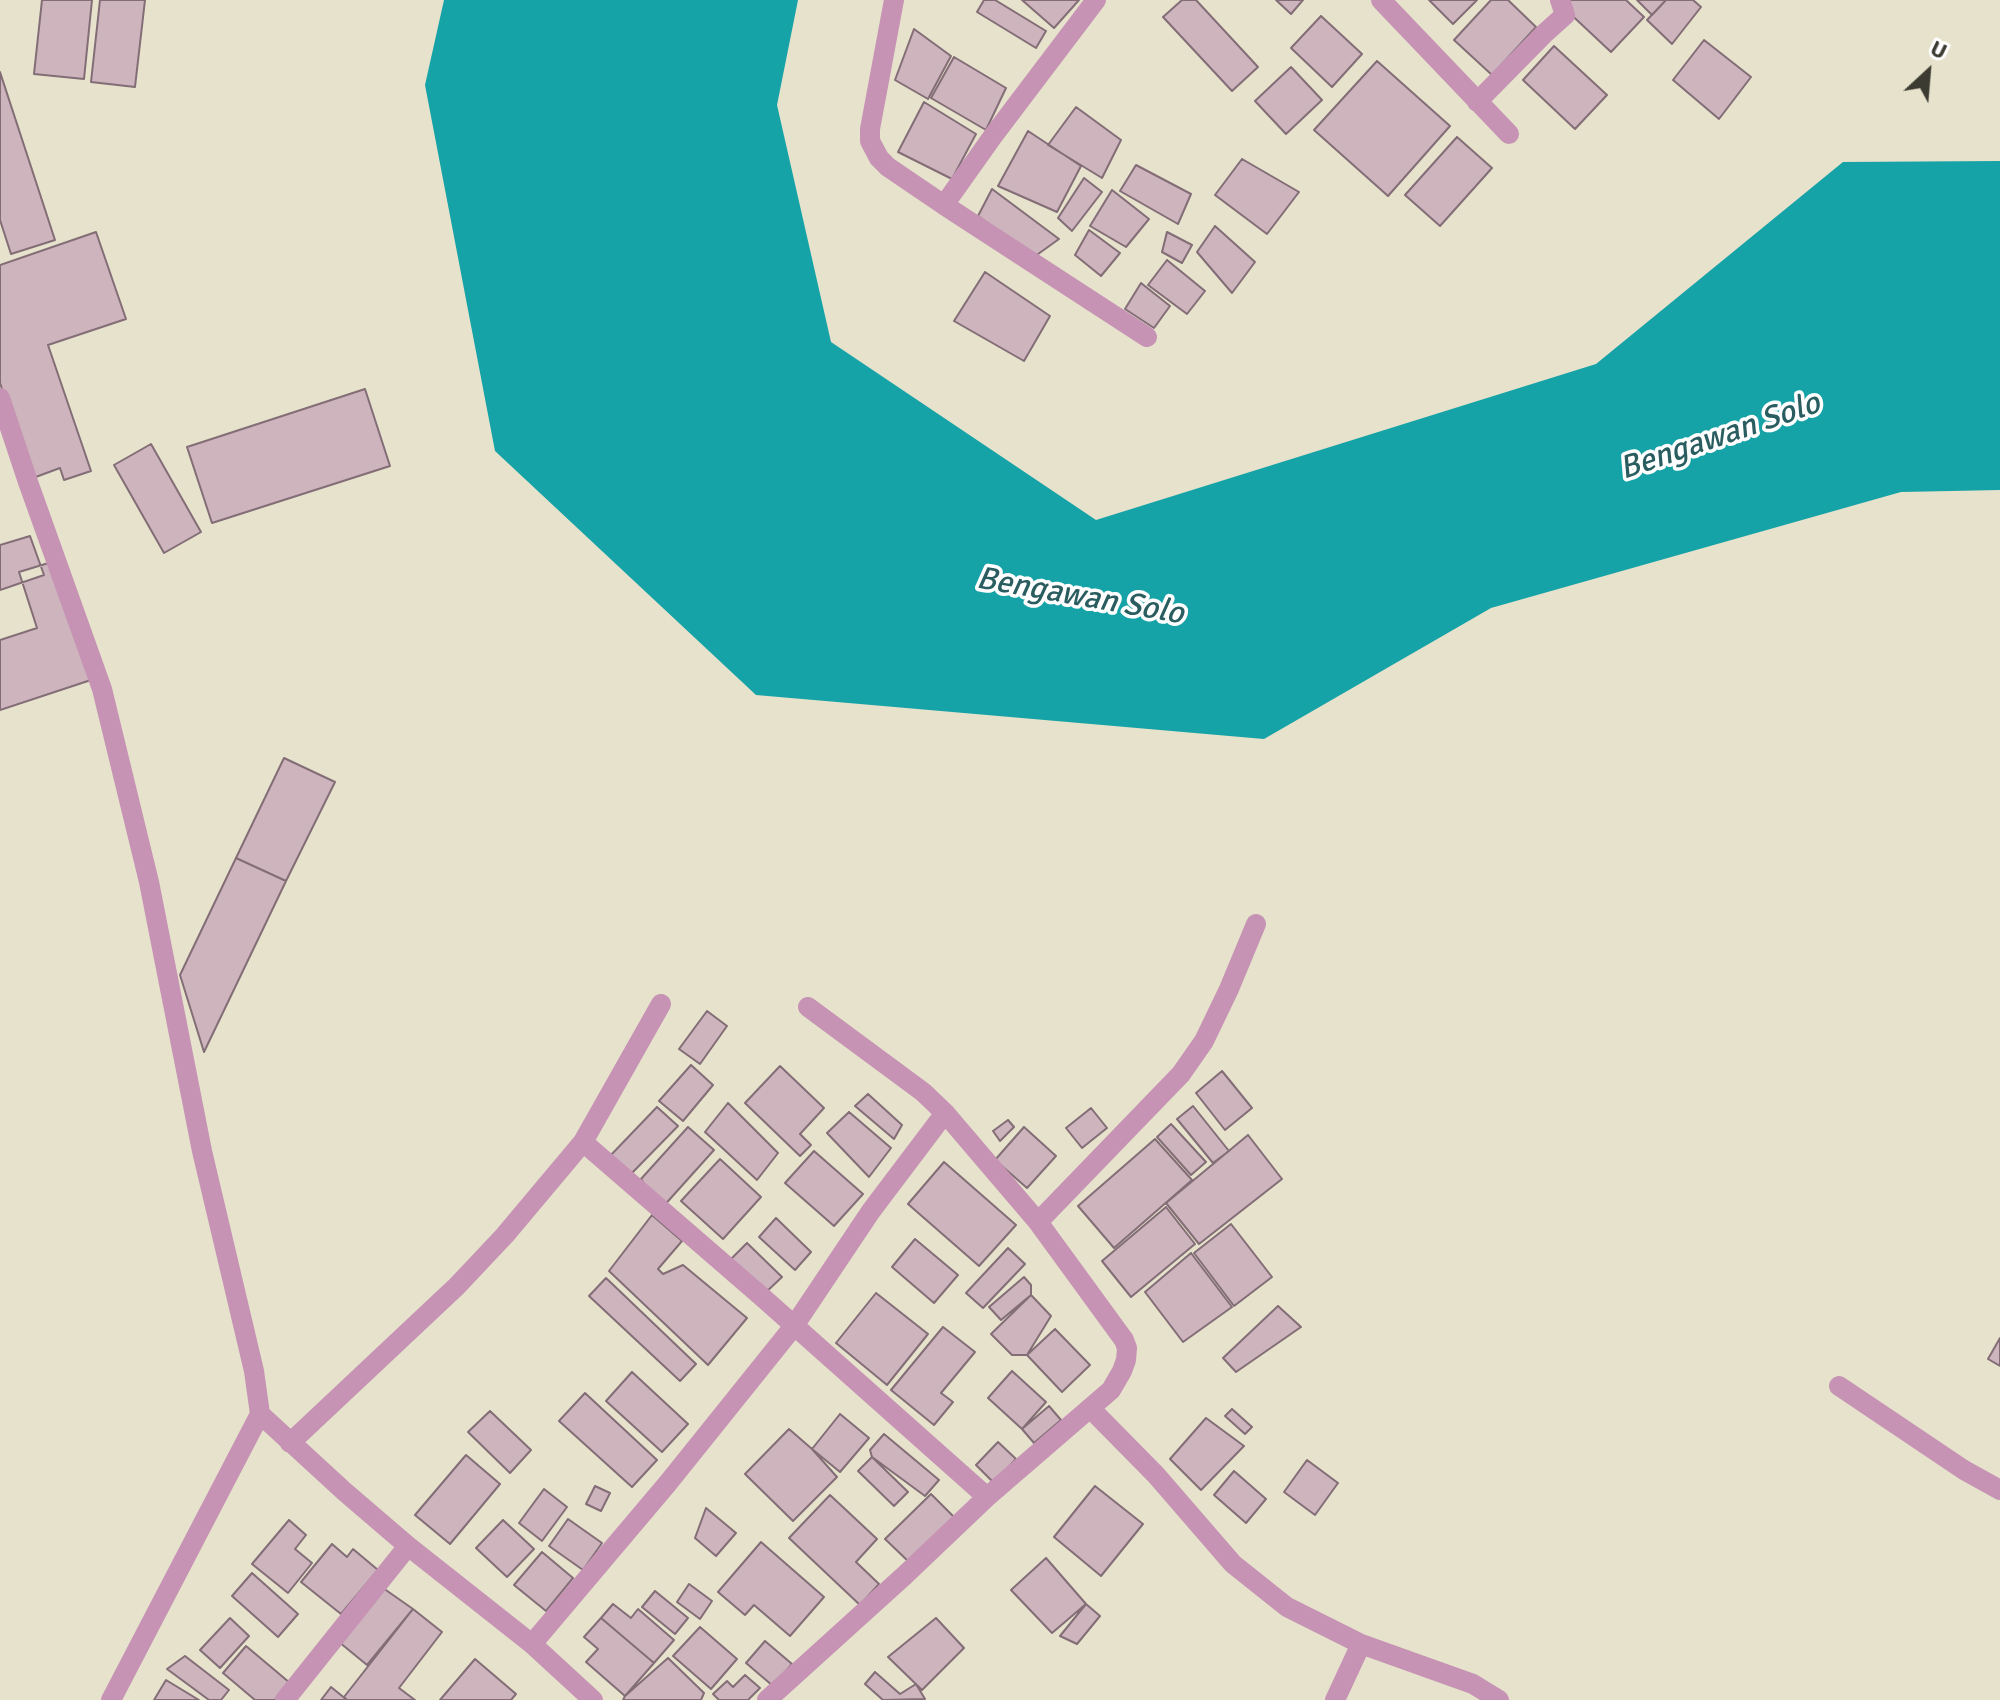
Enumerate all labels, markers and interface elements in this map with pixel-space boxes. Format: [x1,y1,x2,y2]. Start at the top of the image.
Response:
north arrow [1888,32,1968,112]
text: U [1926,35,1951,65]
water label: Bengawan Solo [1615,385,1825,489]
water label: Bengawan Solo [974,560,1186,634]

